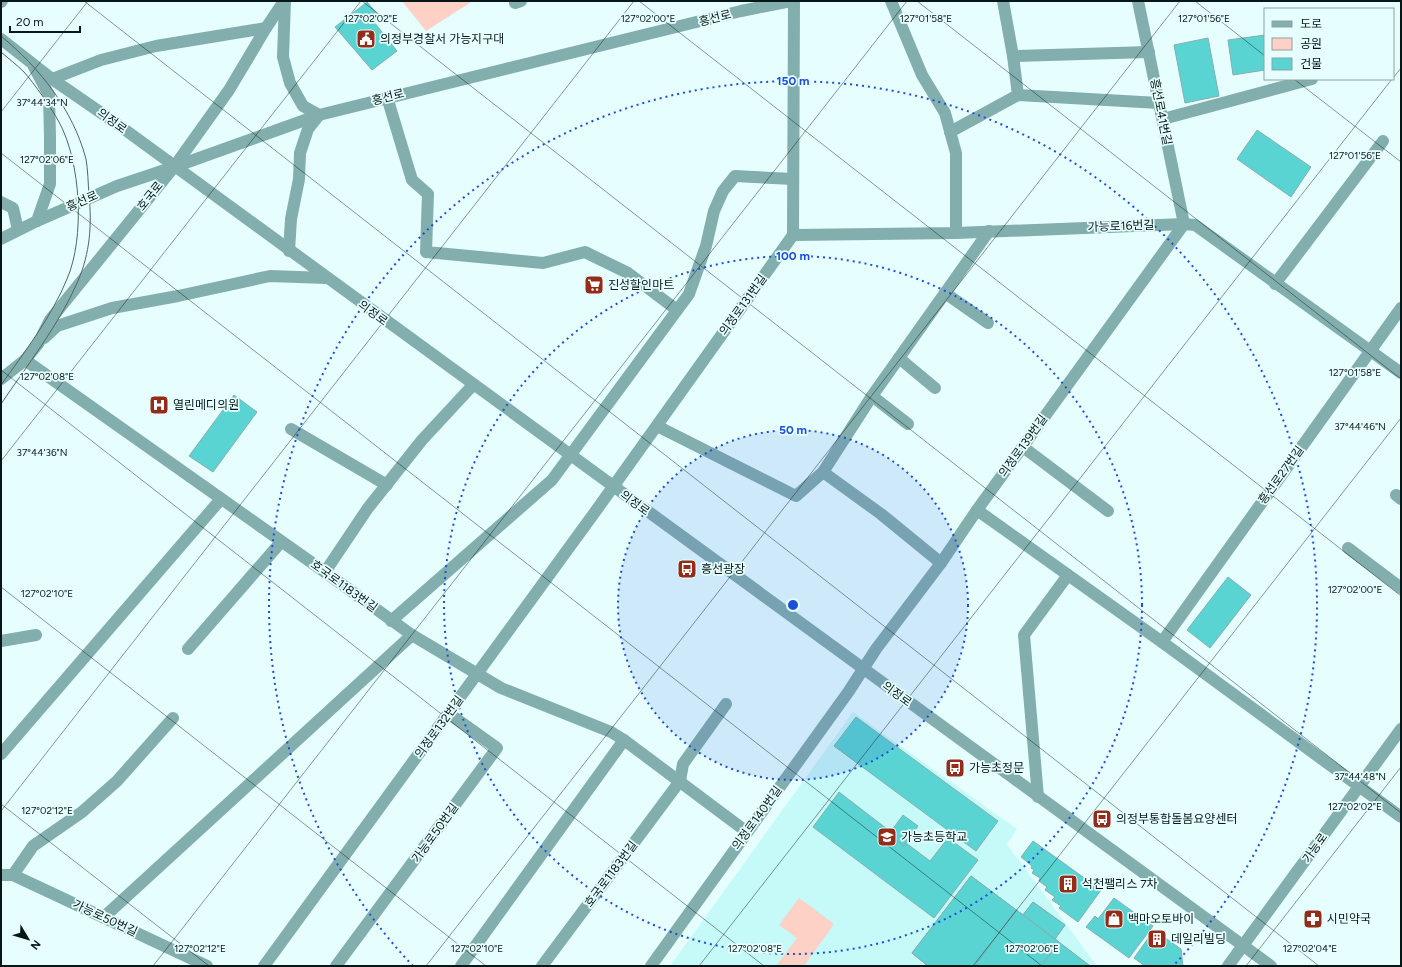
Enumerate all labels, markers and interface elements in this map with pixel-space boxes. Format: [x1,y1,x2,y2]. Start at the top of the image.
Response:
street label: 흥선로 [697,7,733,29]
scale bar [10,8,80,34]
legend [1264,8,1394,80]
text: 127°02'02"E [344,12,398,25]
text: 127°02'00"E [621,12,675,25]
text: 127°01'58"E [900,12,952,25]
text: 127°01'56"E [1178,12,1230,25]
text: 20 m [16,15,44,29]
text: 도로 [1300,17,1322,31]
public building icon: 의정부경찰서 가능지구대 [355,28,377,50]
place label: 의정부경찰서 가능지구대 [380,32,504,46]
text: 공원 [1300,37,1322,51]
text: 건물 [1300,57,1322,71]
text: 150 m [776,74,810,88]
street label: 흥선로41번길 [1148,77,1174,147]
street label: 흥선로 [370,86,406,108]
text: 37°44'34"N [16,96,68,109]
street label: 의정로 [94,106,130,136]
text: 127°01'56"E [1329,149,1381,162]
text: 127°02'06"E [20,153,74,166]
street label: 호국로 [134,179,166,213]
street label: 흥선로 [64,188,100,214]
street label: 가능로16번길 [1087,218,1155,234]
text: 100 m [776,249,810,263]
street label: 의정로131번길 [716,272,770,338]
supermarket icon: 진성할인마트 [583,274,605,296]
place label: 진성할인마트 [608,278,674,292]
street label: 의정로 [355,298,391,328]
text: 127°01'58"E [1329,366,1381,379]
text: 127°02'08"E [20,370,74,383]
hospital icon: 열린메디의원 [148,394,170,416]
place label: 열린메디의원 [173,398,239,412]
street label: 의정로139번길 [996,412,1050,480]
text: 37°44'46"N [1334,420,1386,433]
text: 50 m [779,423,807,437]
street label: 흥선로27번길 [1255,443,1307,507]
text: 37°44'36"N [17,446,67,459]
street label: 의정로 [617,488,653,518]
street label: 호국로1183번길 [308,557,380,615]
bus stop icon: 흥선광장 [676,558,698,580]
place label: 흥선광장 [701,562,745,576]
text: 127°02'00"E [1328,583,1382,596]
text: 127°02'10"E [21,587,73,600]
centre of rings [786,598,800,612]
street label: 의정로 [879,679,915,709]
street label: 의정로132번길 [412,693,466,761]
bus stop icon: 가능초정문 [944,757,966,779]
place label: 가능초정문 [969,761,1024,775]
text: 37°44'48"N [1334,770,1386,783]
street label: 의정로140번길 [729,783,785,853]
text: 127°02'02"E [1328,800,1382,813]
street label: 가능로50번길 [409,801,461,865]
text: 127°02'12"E [21,804,73,817]
bus stop icon: 의정부통합돌봄요양센터 [1091,808,1113,830]
place label: 의정부통합돌봄요양센터 [1116,812,1237,826]
school or university icon: 가능초등학교 [876,826,898,848]
place label: 가능초등학교 [901,830,967,844]
street label: 가능로 [1300,830,1330,866]
street label: 호국로1183번길 [582,838,640,910]
building icon: 석천팰리스 7차 [1057,873,1079,895]
place label: 석천팰리스 7차 [1082,877,1158,891]
street label: 가능로50번길 [70,897,140,939]
shop icon: 백마오토바이 [1103,908,1125,930]
pharmacy icon: 시민약국 [1302,908,1324,930]
place label: 백마오토바이 [1128,912,1194,926]
place label: 시민약국 [1327,912,1371,926]
north arrow [8,919,48,959]
building icon: 데일리빌딩 [1146,928,1168,950]
place label: 데일리빌딩 [1171,932,1226,946]
text: N [28,937,43,952]
text: 127°02'12"E [174,942,226,955]
text: 127°02'10"E [451,942,503,955]
text: 127°02'08"E [728,942,782,955]
text: 127°02'06"E [1005,942,1059,955]
text: 127°02'04"E [1283,942,1337,955]

